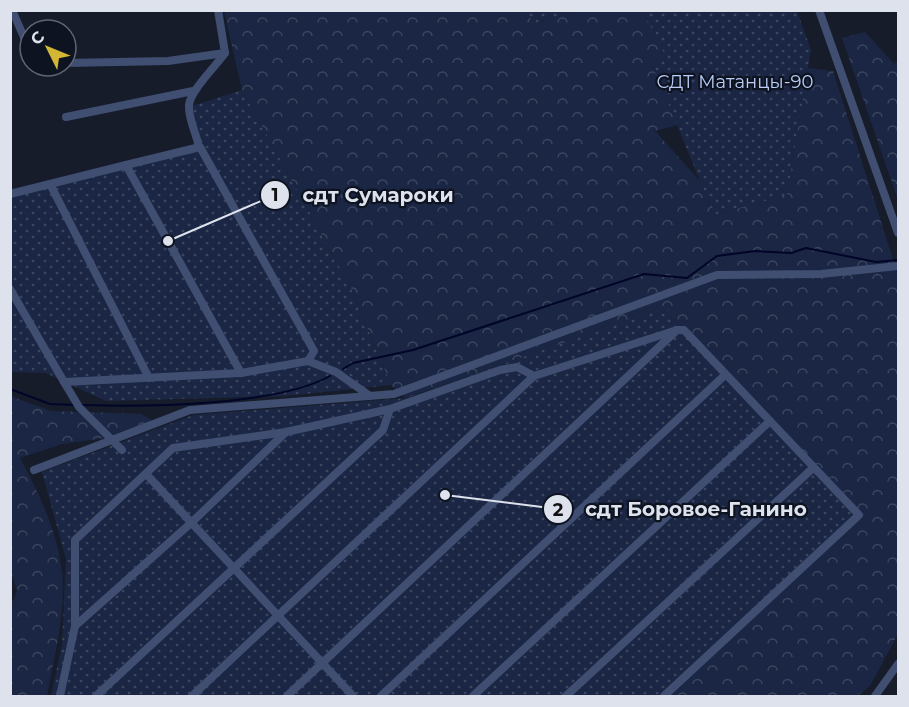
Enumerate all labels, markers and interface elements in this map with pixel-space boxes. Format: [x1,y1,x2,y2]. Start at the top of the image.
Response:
north arrow [18,18,78,78]
text: С [26,27,49,49]
park label: СДТ Матанцы-90 [657,71,813,93]
callout: сдт Сумароки [260,176,465,214]
text: сдт Сумароки [302,183,454,207]
text: 1 [271,184,279,206]
callout: сдт Боровое-Ганино [543,490,819,528]
text: сдт Боровое-Ганино [585,497,807,521]
text: 2 [553,499,564,521]

